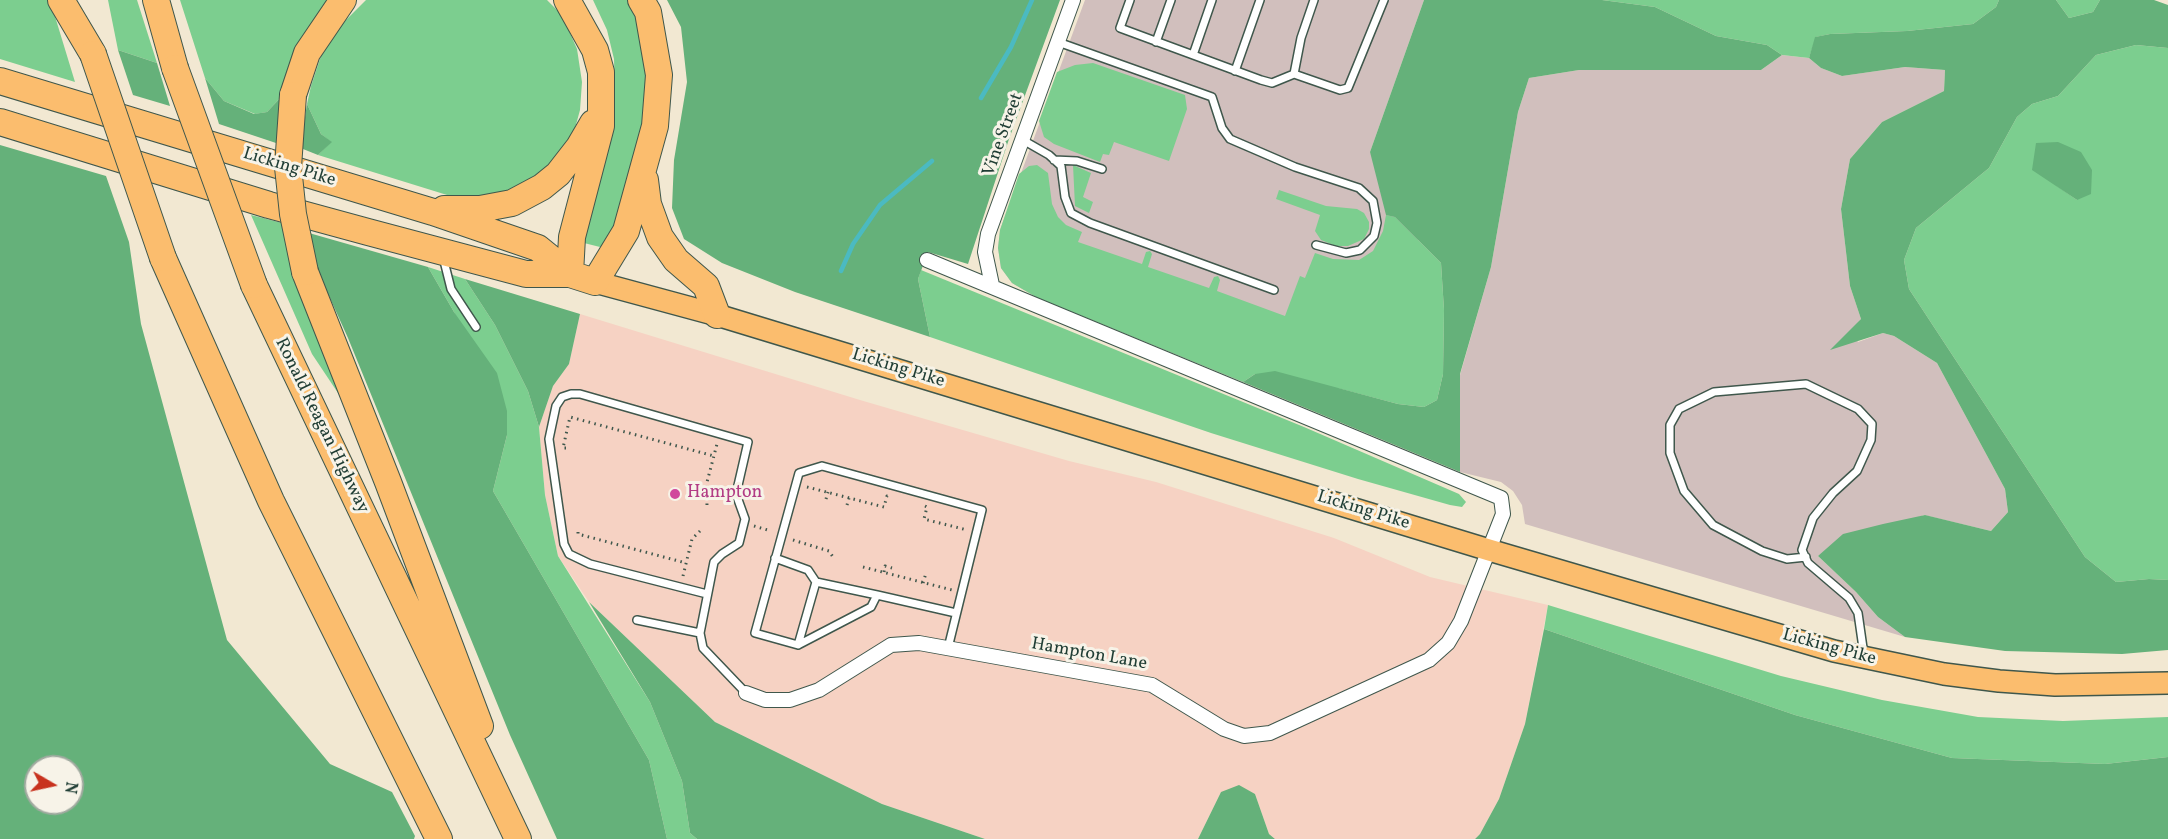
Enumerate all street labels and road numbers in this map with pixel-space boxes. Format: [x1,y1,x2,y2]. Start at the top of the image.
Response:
street label: Vine Street [979,90,1029,180]
street label: Licking Pike [240,144,338,192]
street label: Ronald Reagan Highway [269,335,373,517]
street label: Licking Pike [849,345,947,393]
street label: Licking Pike [1314,487,1412,535]
street label: Licking Pike [1780,625,1878,671]
street label: Hampton Lane [1029,634,1149,676]

